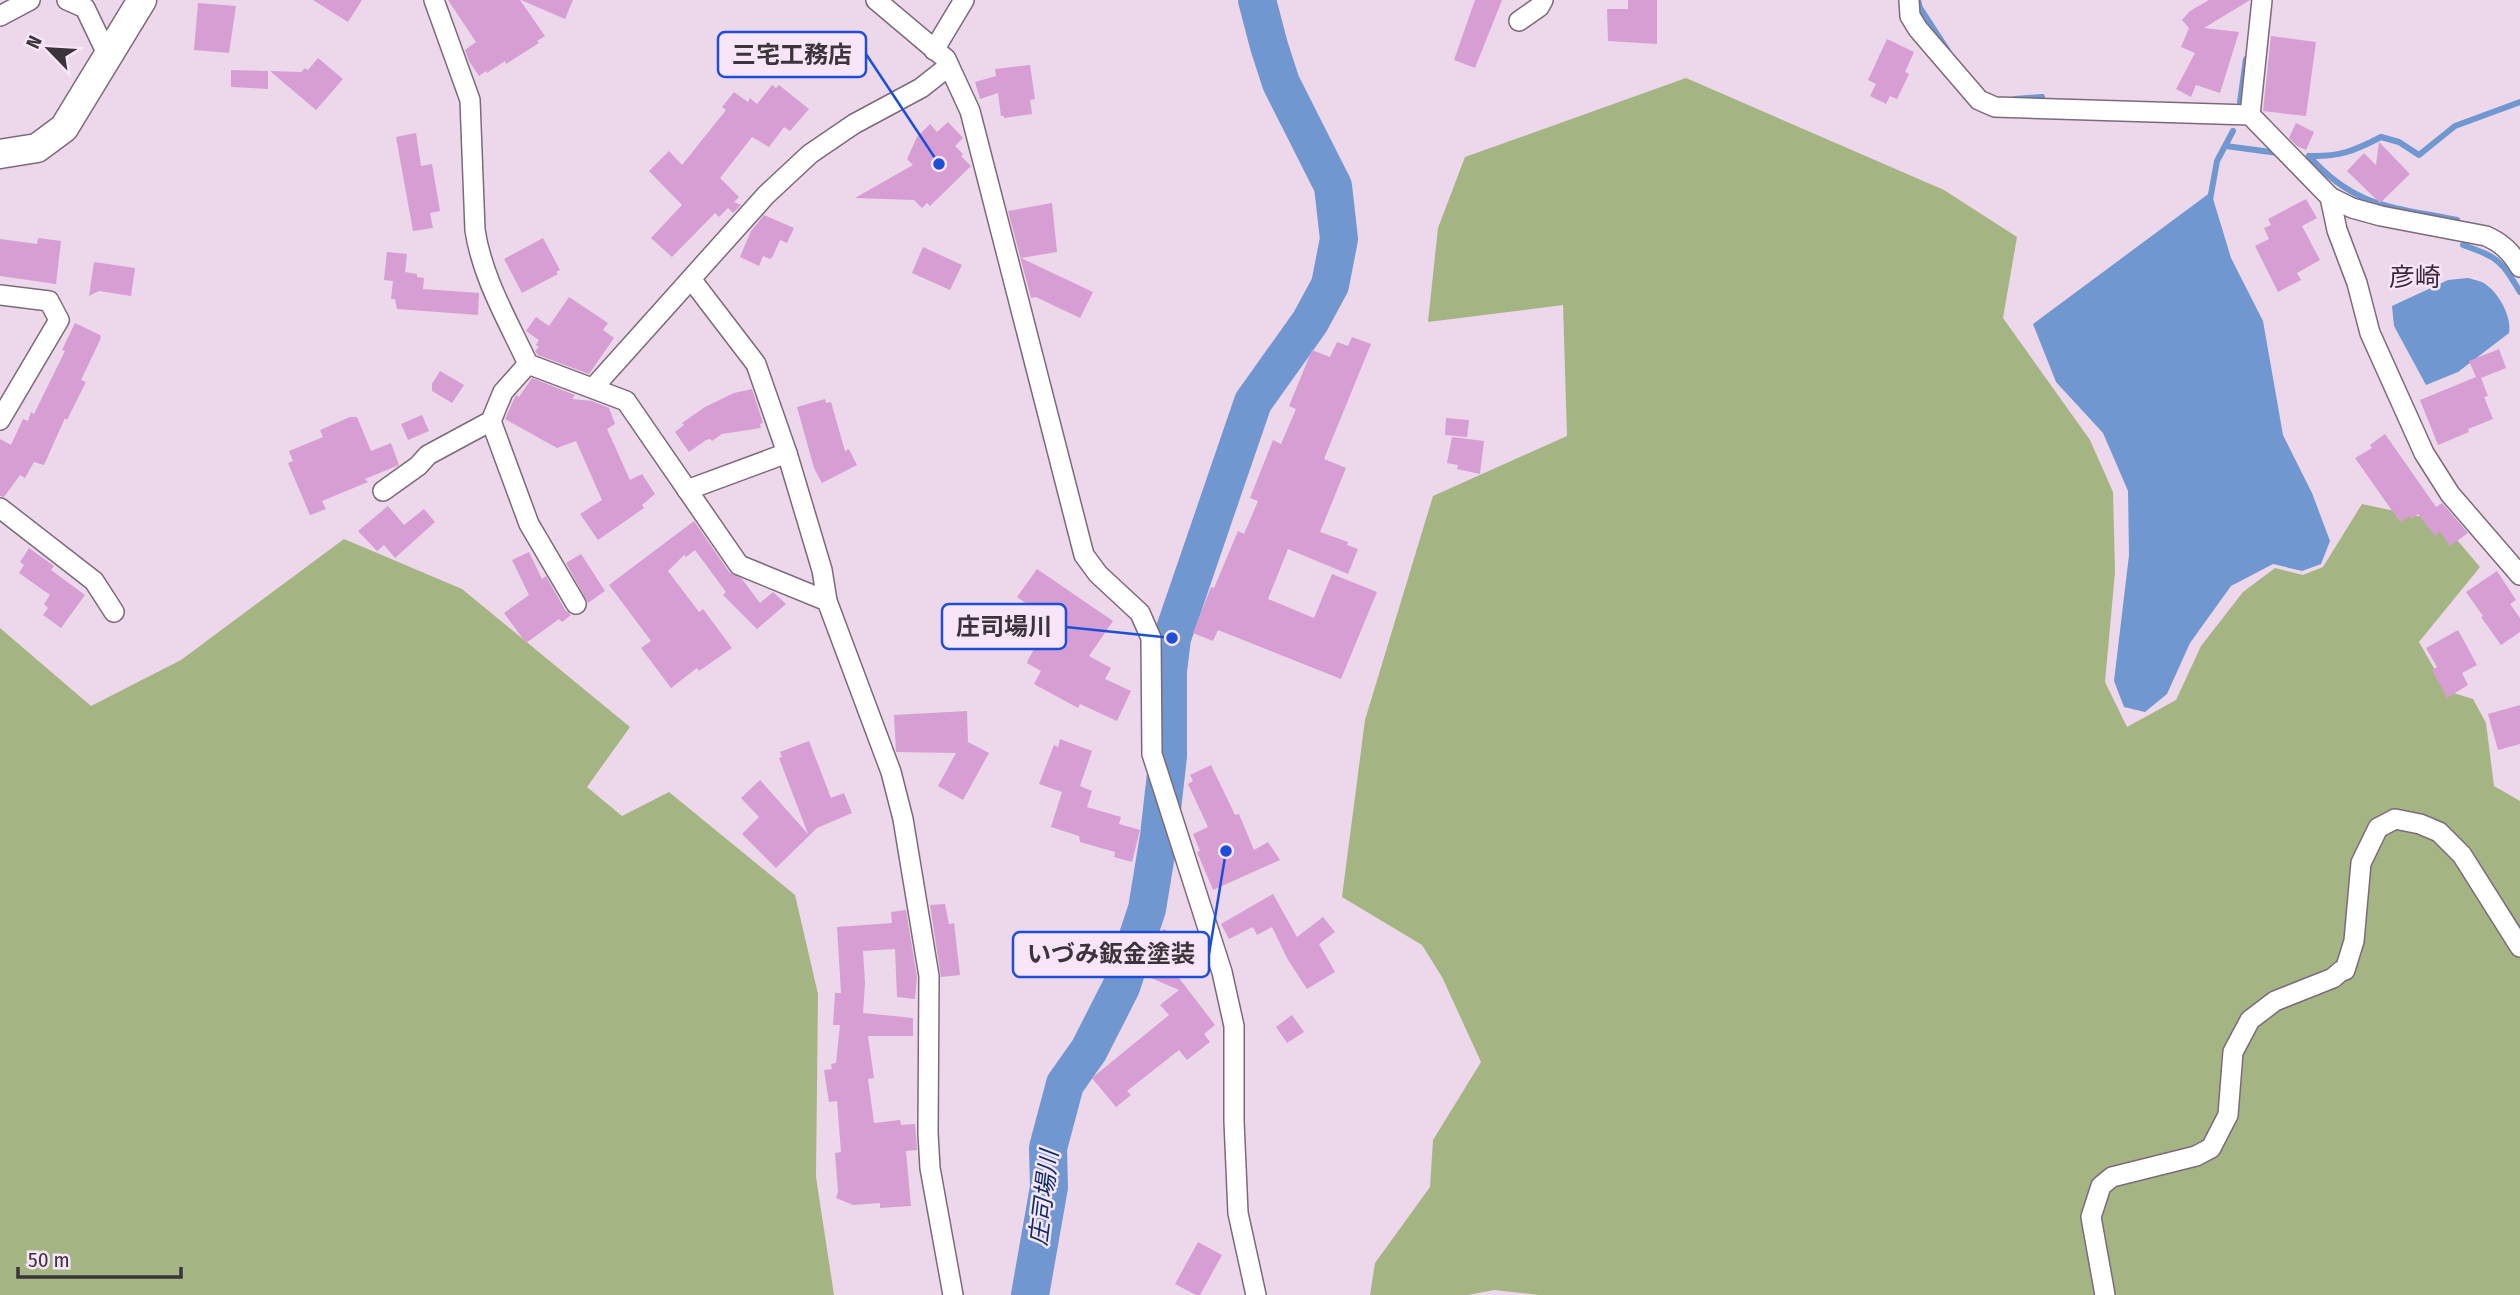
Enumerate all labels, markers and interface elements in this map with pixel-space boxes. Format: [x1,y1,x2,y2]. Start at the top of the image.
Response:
north arrow [14,14,84,84]
text: N [21,32,47,52]
callout: 三宅工務店 [718,32,866,77]
text: 三宅工務店 [732,41,852,69]
district label: 彦崎 [2389,262,2441,293]
callout: 庄司場川 [942,604,1066,649]
text: 庄司場川 [956,613,1052,641]
callout: いづみ鈑金塗装 [1013,932,1209,977]
text: いづみ鈑金塗装 [1027,940,1195,968]
water label: 庄司場川 [1024,1146,1064,1247]
scale bar [18,1236,180,1280]
text: 50 m [28,1247,70,1273]

